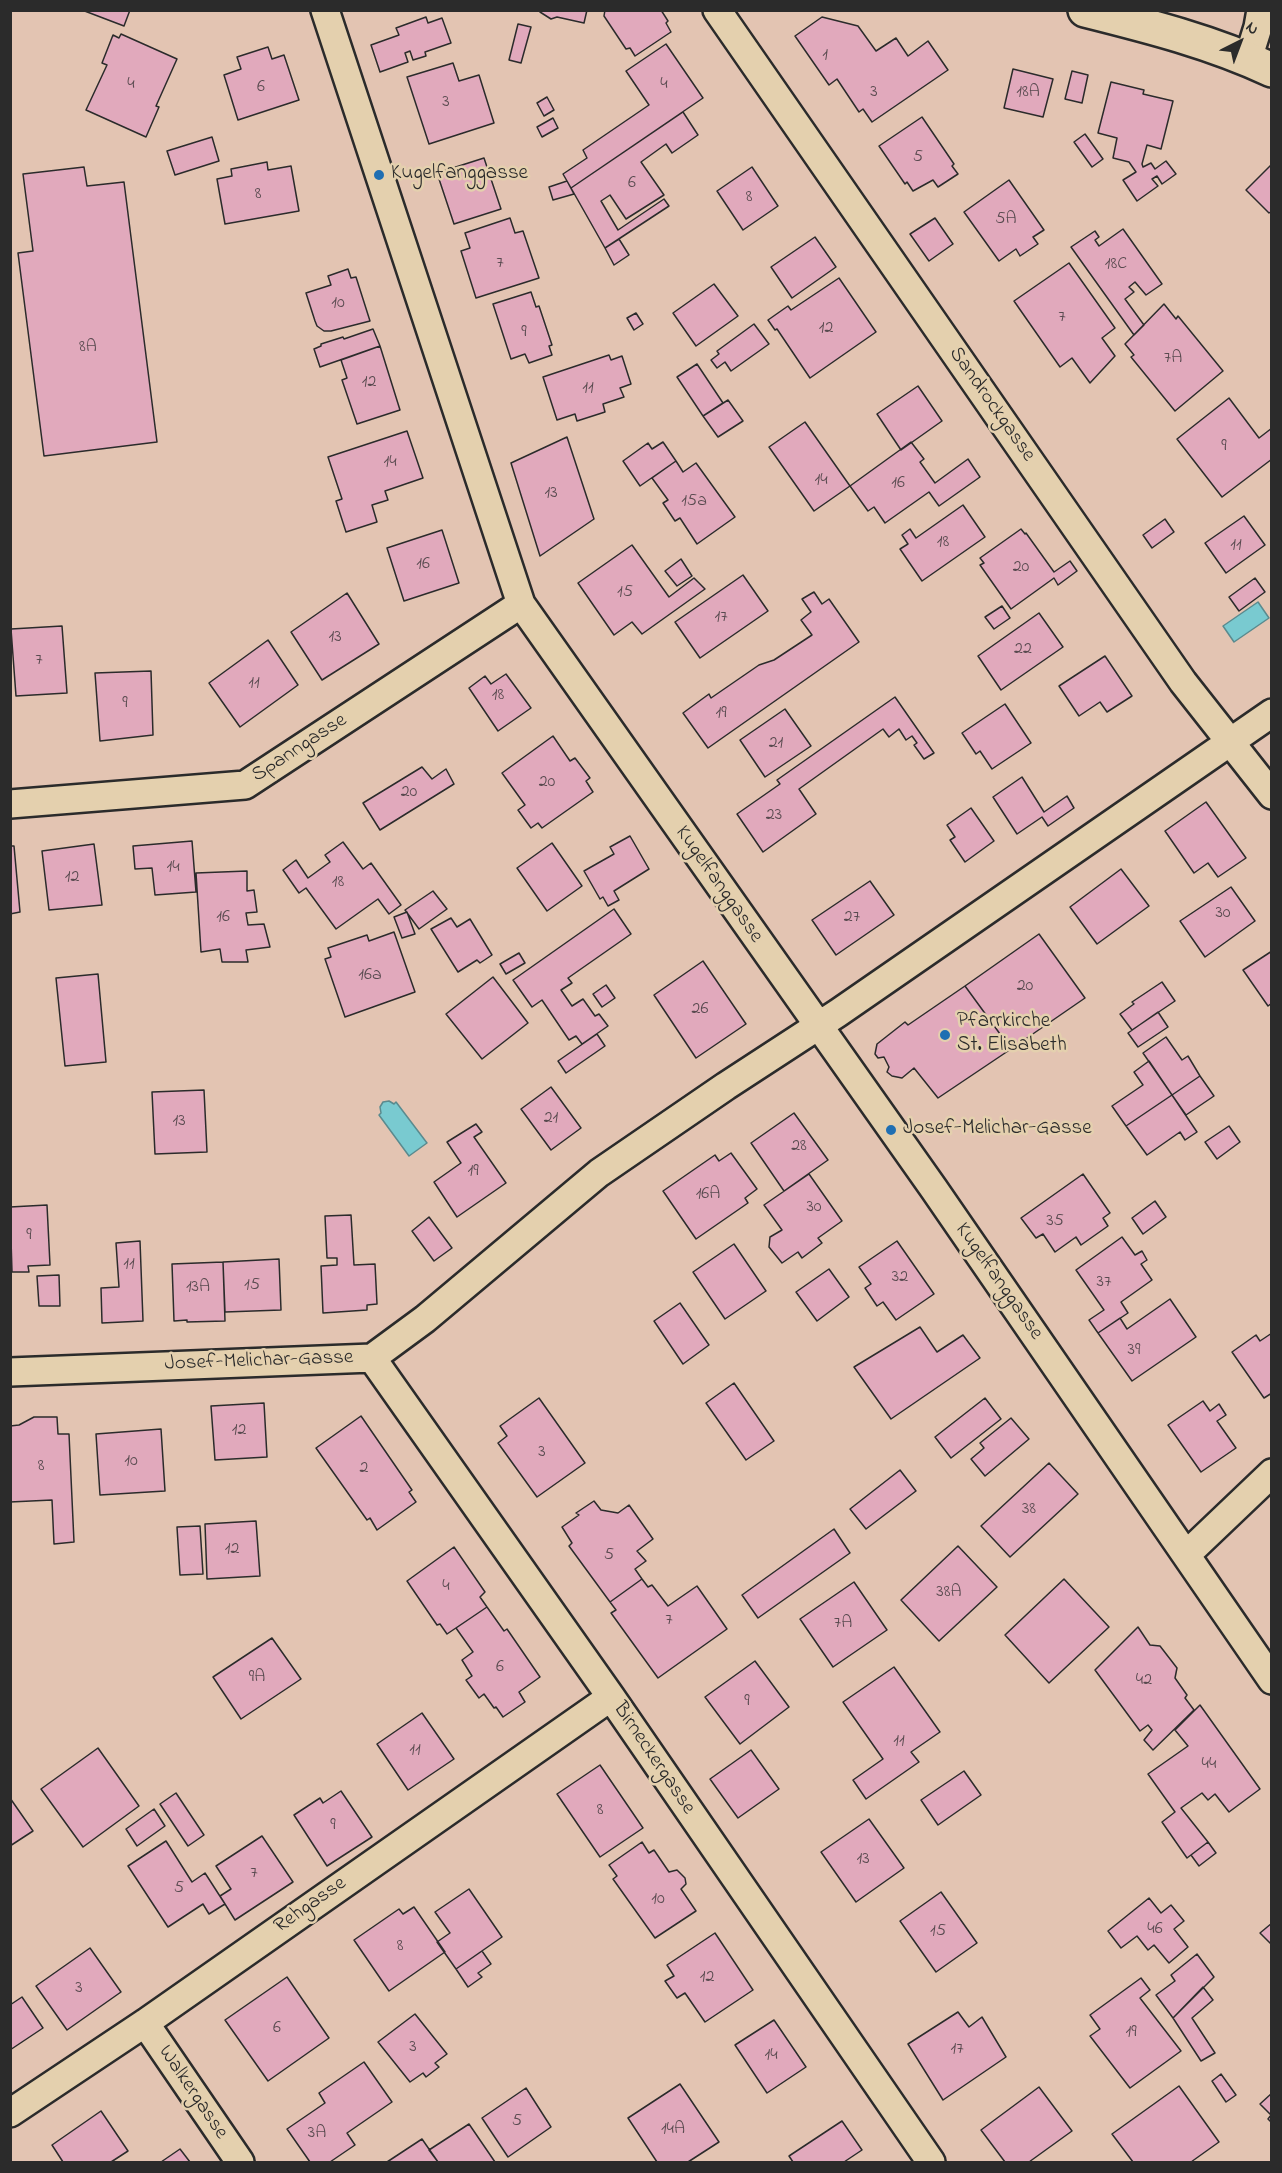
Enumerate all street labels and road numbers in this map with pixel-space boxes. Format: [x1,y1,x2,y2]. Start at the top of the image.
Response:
street label: Sandrockgasse [942,343,1040,467]
street label: Spanngasse [248,709,352,789]
street label: Kugelfanggasse [668,822,768,948]
street label: Kugelfanggasse [948,1219,1048,1345]
street label: Josef-Melichar-Gasse [164,1346,354,1378]
street label: Birneckergasse [606,1698,700,1820]
street label: Rehgasse [270,1872,352,1940]
street label: Walkergasse [151,2041,233,2145]

